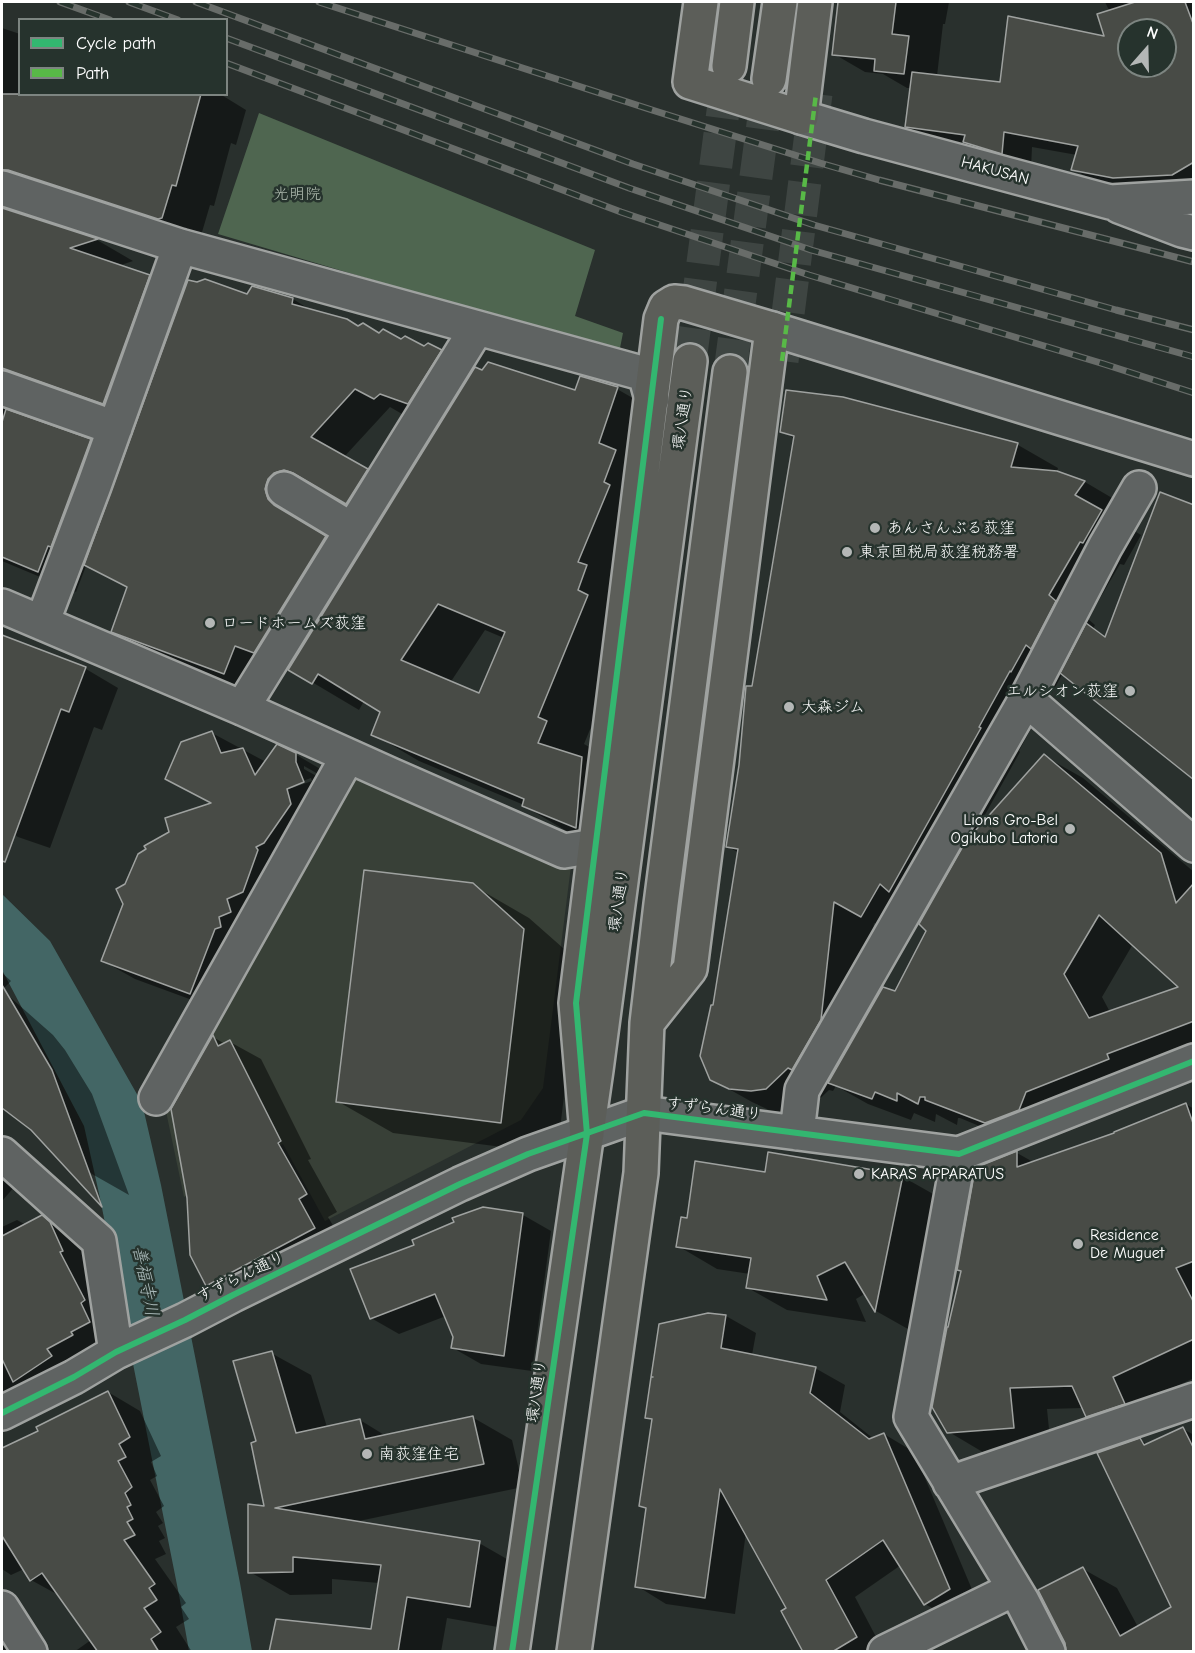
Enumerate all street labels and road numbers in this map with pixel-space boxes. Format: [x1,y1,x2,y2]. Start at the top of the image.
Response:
street label: HAKUSAN [959,153,1031,189]
street label: 環八通り [669,385,697,451]
street label: 環八通り [605,867,633,933]
street label: すずらん通り [665,1094,763,1124]
street label: すずらん通り [194,1247,288,1307]
street label: 環八通り [523,1358,551,1424]

